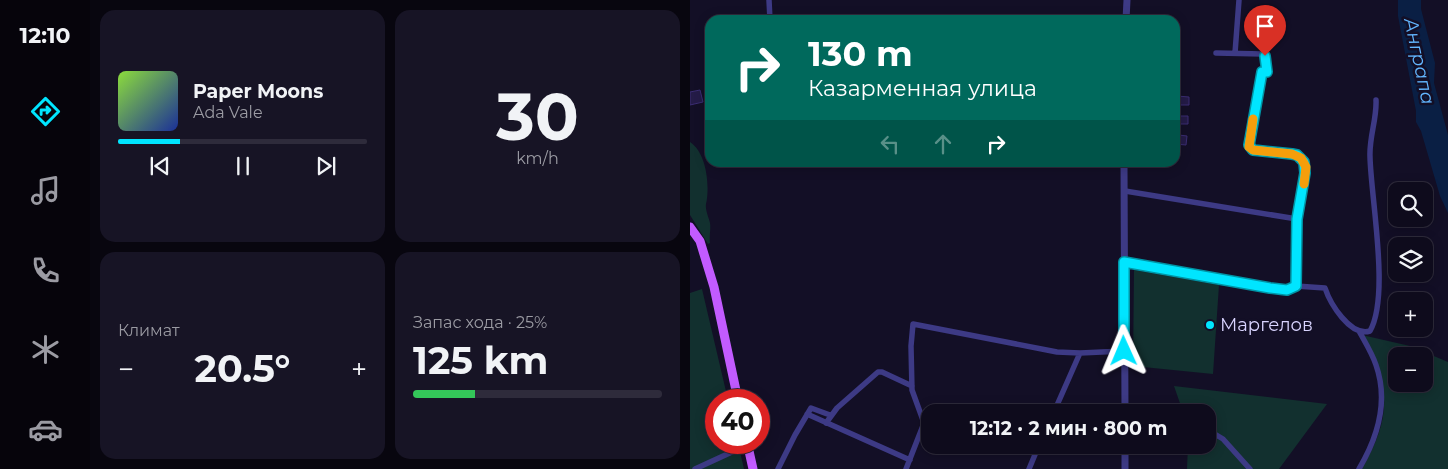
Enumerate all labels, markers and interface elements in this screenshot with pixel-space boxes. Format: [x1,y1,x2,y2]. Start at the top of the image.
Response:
pin [1244,5,1286,56]
icon: arrive [1251,12,1279,40]
water label: Анграпа [1399,15,1440,107]
text: 12:10 [20,22,70,49]
text: 130 m [808,32,913,75]
icon: right [725,35,790,100]
text: Казарменная улица [808,75,1037,102]
text: 30 [496,77,579,156]
text: Paper Moons [193,80,323,103]
icon: directions [28,94,63,129]
text: Ada Vale [193,103,263,122]
icon: left [876,130,904,158]
icon: ahead [929,130,957,158]
icon: right [982,130,1010,158]
text: km/h [516,149,559,168]
icon: previous [146,152,174,180]
icon: pause [229,152,257,180]
icon: next [312,152,340,180]
icon: music [28,173,63,208]
map controls [1388,182,1433,392]
button: search [1388,182,1433,227]
button: layers [1388,237,1433,282]
icon: phone [28,253,63,288]
button: + [1388,292,1433,337]
text: Запас хода · 25% [413,313,547,332]
place label: Маргелов [1220,314,1313,336]
marker: Маргелов [1204,319,1216,331]
text: Климат [118,321,180,340]
position arrow [1097,324,1149,376]
icon: climate [28,332,63,367]
text: 125 km [413,337,548,384]
text: 20.5° [195,345,290,392]
button: − [1388,347,1433,392]
text: − [118,352,134,386]
text: + [351,352,367,386]
speed limit sign: 40 [705,389,770,454]
icon: car [28,412,63,447]
text: 12:12 · 2 мин · 800 m [970,417,1167,440]

